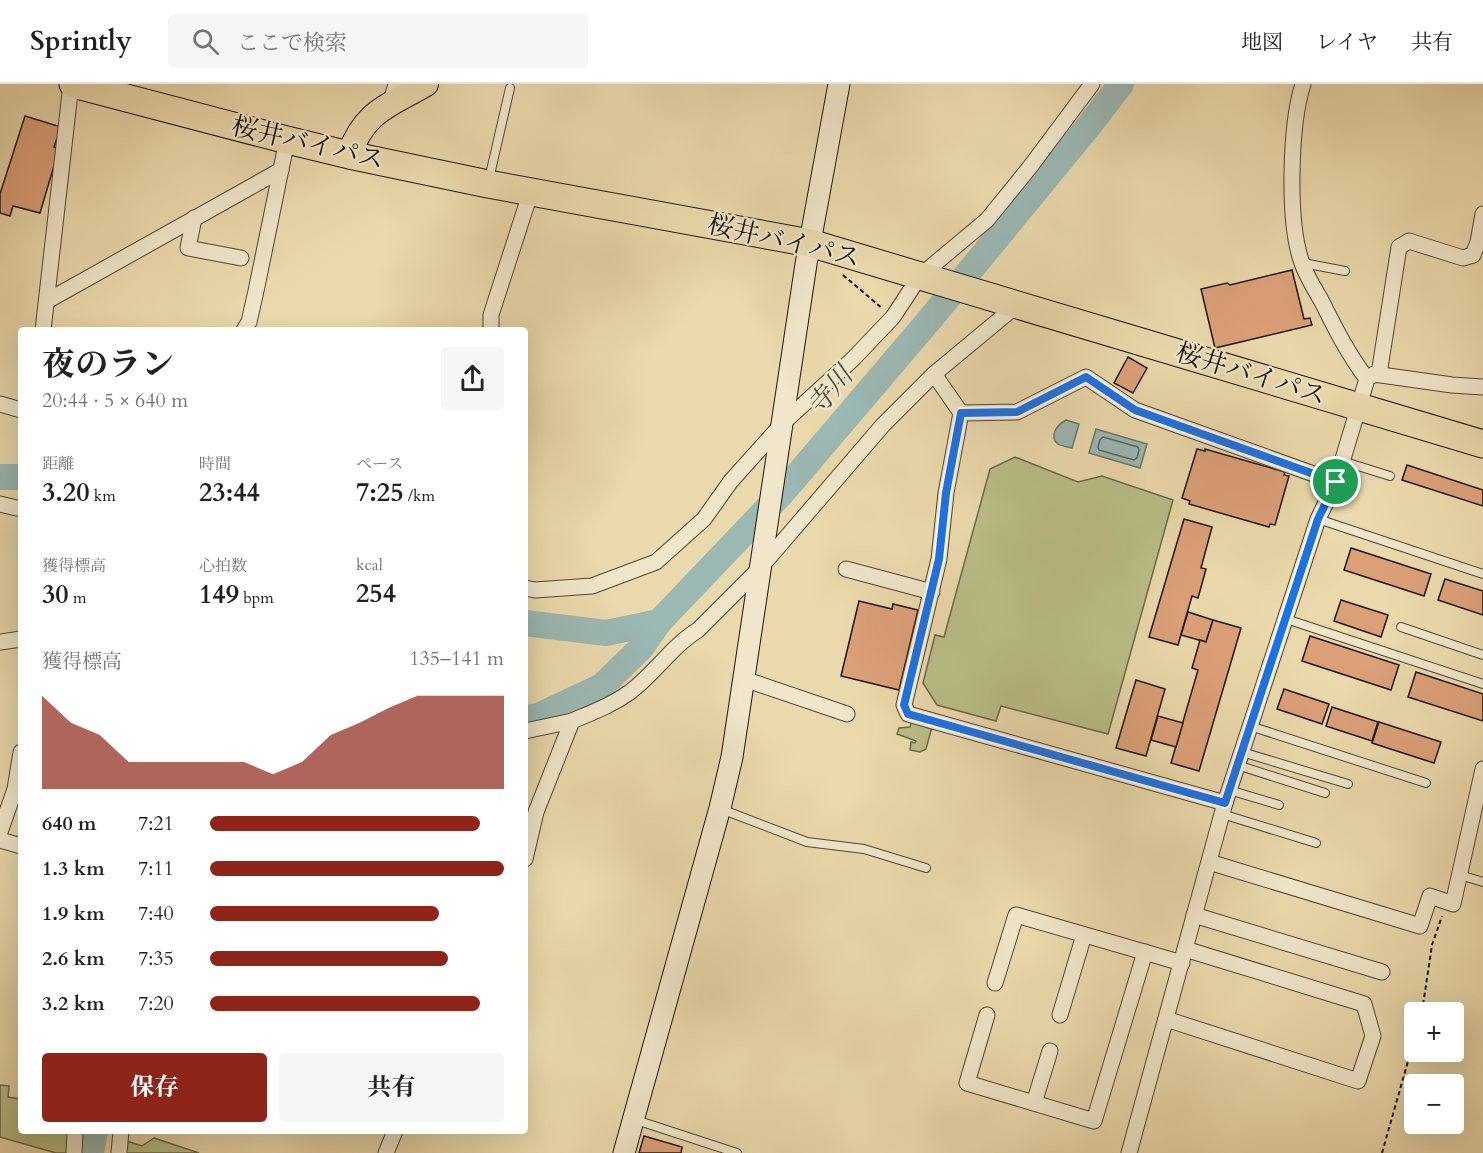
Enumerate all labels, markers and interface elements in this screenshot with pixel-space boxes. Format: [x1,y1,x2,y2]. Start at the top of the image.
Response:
search box [168,14,588,68]
text: Sprintly [30,22,132,60]
icon: search [189,25,222,58]
text: ここで検索 [237,28,347,58]
text: 地図 [1241,28,1283,57]
text: レイヤ [1316,28,1378,57]
text: 共有 [1411,28,1453,57]
street label: 桜井バイパス [228,108,388,178]
street label: 桜井バイパス [704,206,864,276]
street label: 桜井バイパス [1172,335,1330,413]
text: 夜のラン [42,342,174,387]
button: share [441,347,504,410]
water label: 寺川 [798,356,863,424]
text: 20:44 · 5 × 640 m [42,387,188,414]
text: 距離 [42,453,74,475]
text: 時間 [199,453,231,475]
text: ペース [356,453,403,475]
pin [1310,456,1361,507]
icon: arrive [1319,465,1352,498]
text: 3.20 [42,475,90,510]
text: 23:44 [199,475,260,510]
text: 7:25 [356,475,404,510]
text: km [90,485,116,507]
text: /km [404,485,435,507]
text: kcal [356,554,383,576]
text: 獲得標高 [42,555,106,577]
text: 心拍数 [199,555,247,577]
text: 254 [356,576,396,611]
text: 30 [42,577,69,612]
text: 149 [199,577,239,612]
text: m [69,587,86,609]
text: bpm [239,587,274,609]
text: 135–141 m [409,645,504,672]
text: 獲得標高 [42,648,122,675]
text: 640 m [42,810,97,837]
text: 7:21 [138,810,174,837]
text: 1.3 km [42,855,105,882]
text: 7:11 [138,855,174,882]
text: 1.9 km [42,900,105,927]
text: 7:40 [138,900,174,927]
text: 2.6 km [42,945,105,972]
text: 7:35 [138,945,174,972]
text: 3.2 km [42,990,105,1017]
text: 7:20 [138,990,174,1017]
map controls [1404,1002,1464,1134]
button: + [1404,1002,1464,1062]
button: 保存 [42,1053,267,1122]
button: 共有 [279,1053,504,1122]
button: − [1404,1074,1464,1134]

